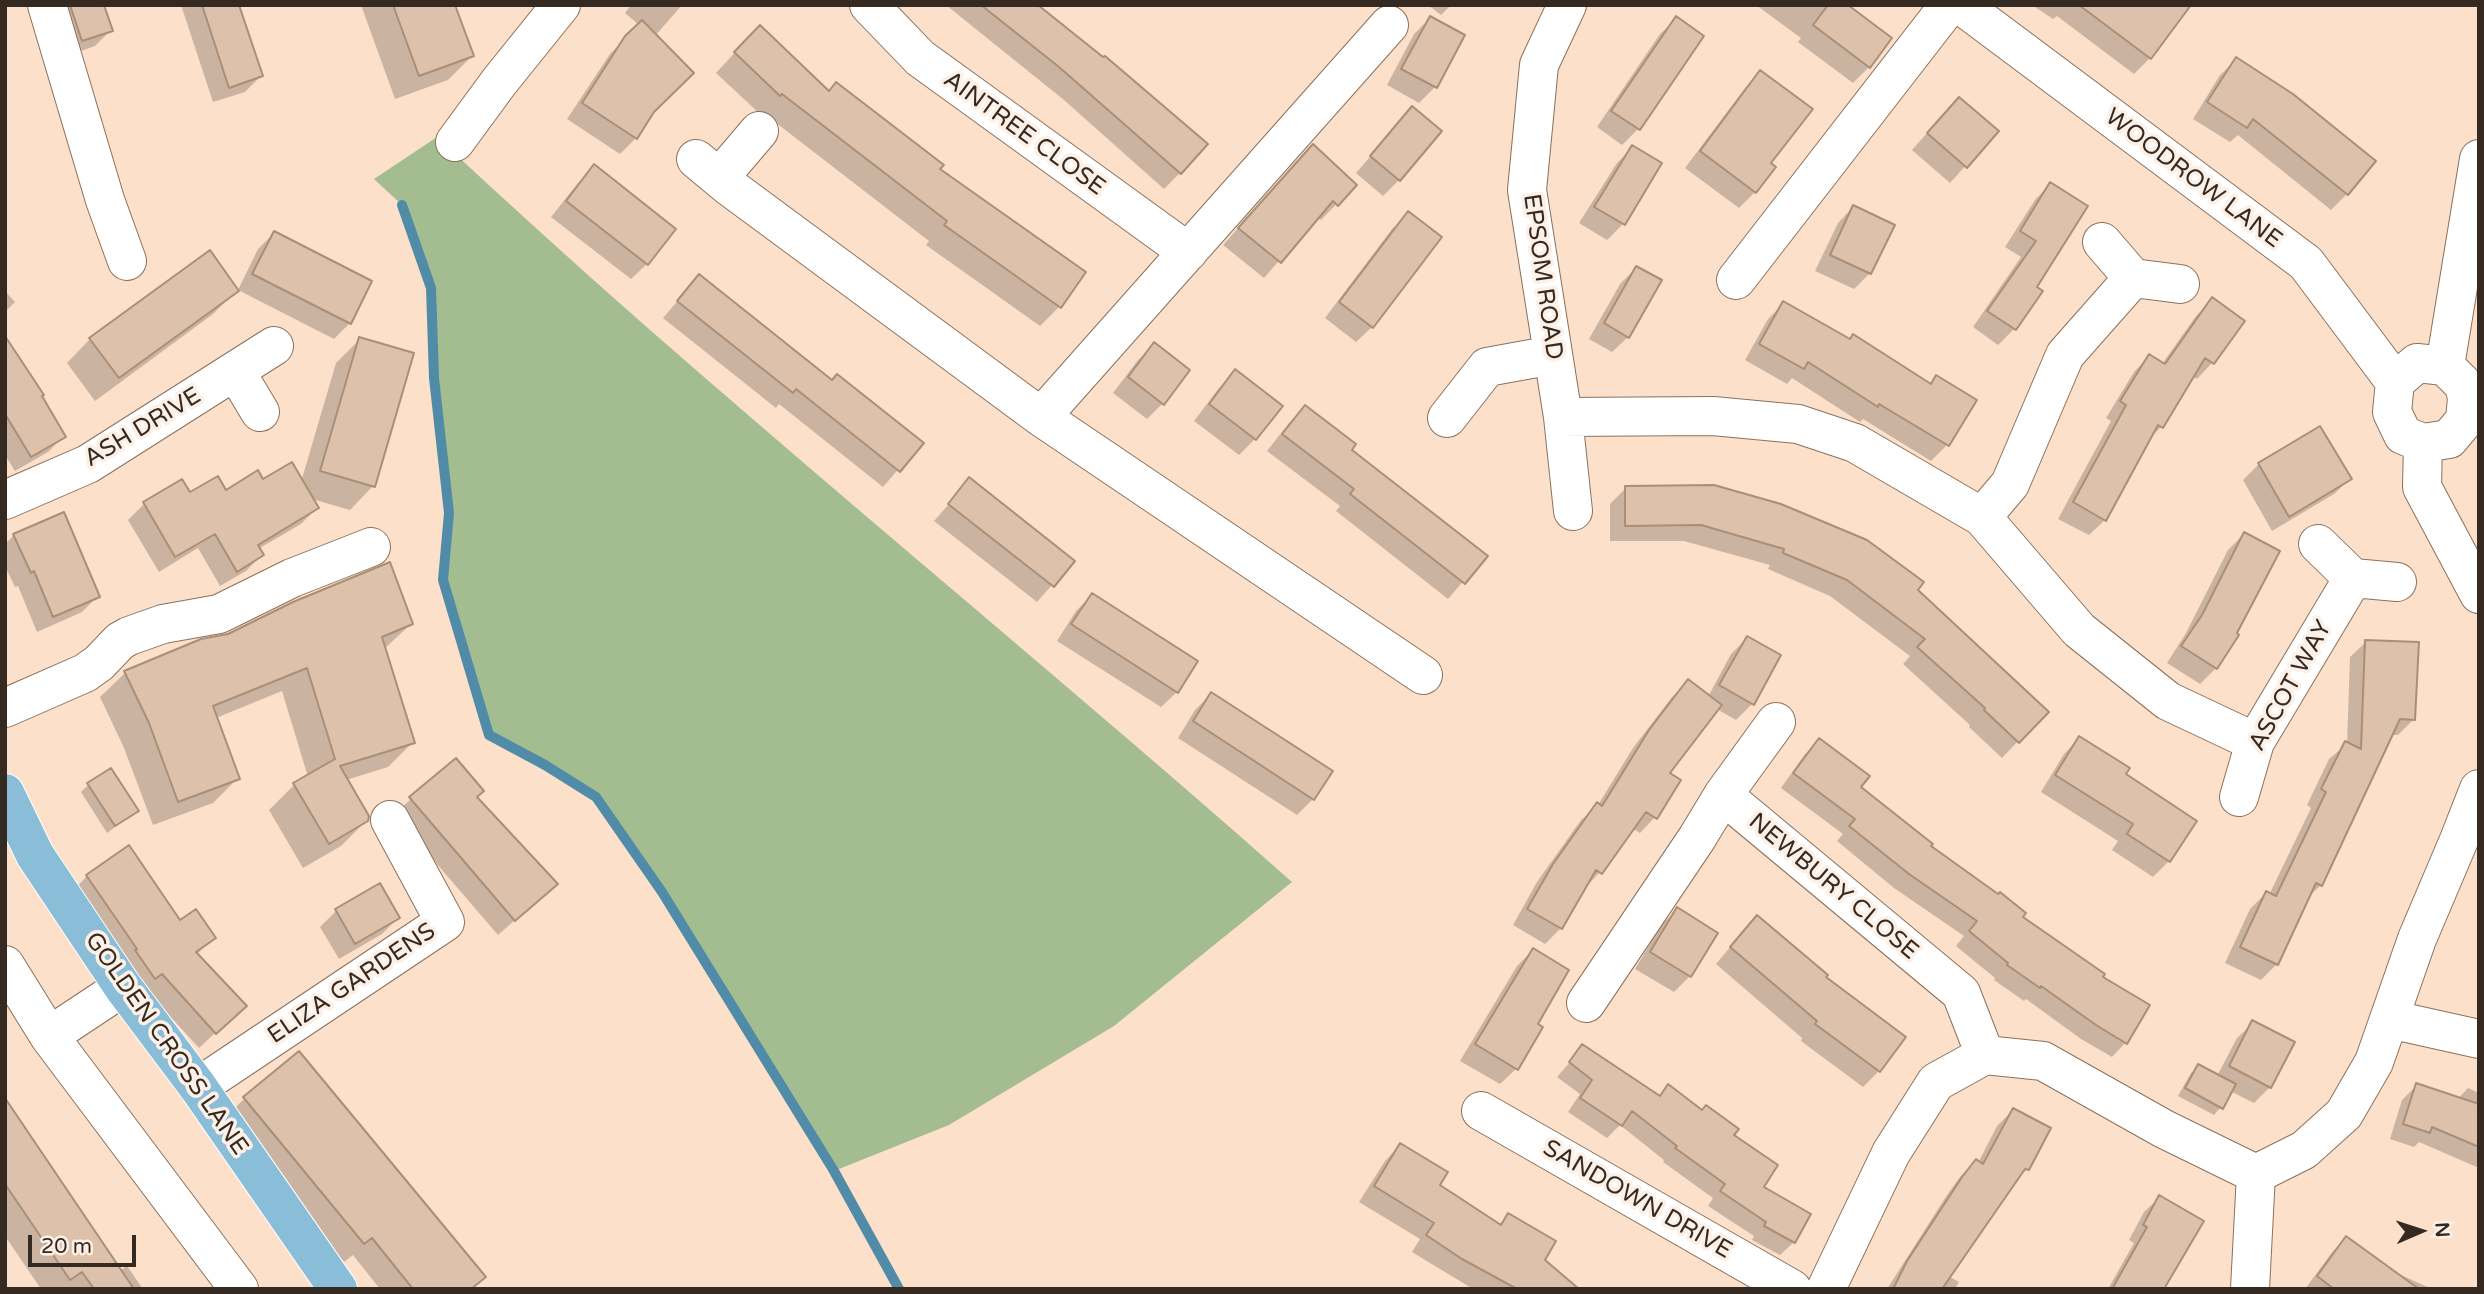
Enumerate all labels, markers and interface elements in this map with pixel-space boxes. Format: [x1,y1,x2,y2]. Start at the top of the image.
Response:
street label: AINTREE CLOSE [938,66,1110,202]
street label: WOODROW LANE [2099,103,2287,255]
street label: EPSOM ROAD [1516,192,1568,362]
street label: ASH DRIVE [79,382,207,474]
street label: ASCOT WAY [2243,616,2339,756]
street label: NEWBURY CLOSE [1742,808,1924,966]
street label: ELIZA GARDENS [263,917,441,1051]
street label: GOLDEN CROSS LANE [78,927,254,1161]
street label: SANDOWN DRIVE [1537,1134,1737,1266]
north arrow [2386,1196,2456,1266]
scale bar [32,1220,140,1264]
text: N [2431,1222,2453,1238]
text: 20 m [41,1234,92,1259]

